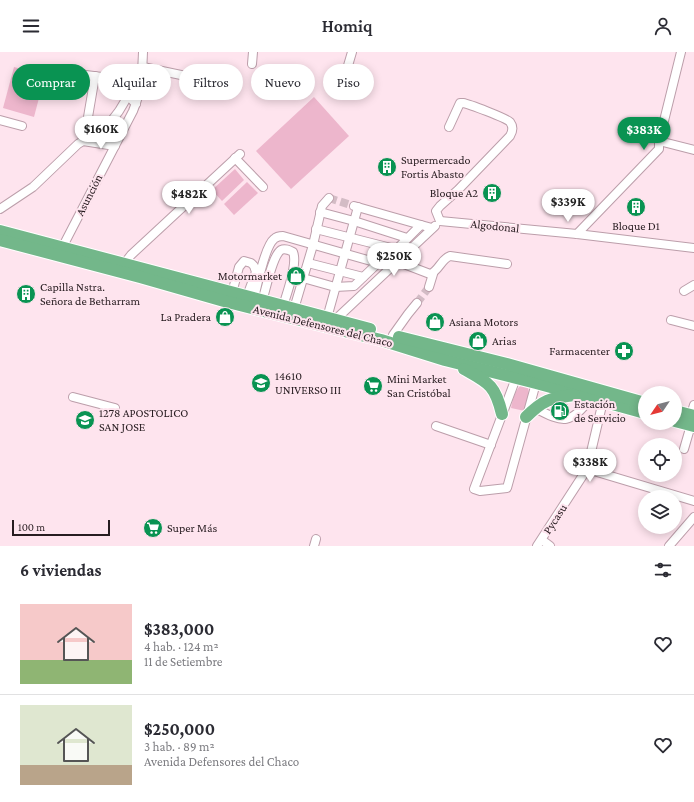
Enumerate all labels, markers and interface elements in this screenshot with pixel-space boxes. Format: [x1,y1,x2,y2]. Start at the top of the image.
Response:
icon: menu [20,15,42,37]
icon: person [652,15,674,37]
text: Homiq [322,16,372,36]
chip: Comprar [12,64,90,100]
chip: Alquilar [98,64,171,100]
chip: Filtros [179,64,243,100]
chip: Nuevo [251,64,315,100]
chip: Piso [323,64,374,100]
pin: $160K [73,116,129,150]
pin: $383K [616,117,672,151]
text: $160K [84,121,118,136]
text: $383K [627,122,661,137]
place label: Supermercado Fortis Abasto [401,153,471,181]
building icon: Supermercado Fortis Abasto [376,156,398,178]
street label: Asunción [73,171,106,218]
pin: $482K [161,181,217,215]
building icon: Bloque A2 [481,182,503,204]
text: $482K [171,186,207,201]
place label: Bloque A2 [430,186,478,200]
pin: $339K [540,189,596,223]
text: $339K [551,194,585,209]
building icon: Bloque D1 [625,196,647,218]
street label: Algodonal [470,216,520,236]
place label: Bloque D1 [612,219,660,233]
pin: $250K [366,243,422,277]
text: $250K [376,248,412,263]
shop icon: Motormarket [285,265,307,287]
place label: Motormarket [218,269,283,283]
place label: Capilla Nstra. Señora de Betharram [40,280,141,308]
building icon: Capilla Nstra. Señora de Betharram [15,283,37,305]
street label: Avenida Defensores del Chaco [252,302,394,350]
shop icon: La Pradera [214,306,236,328]
place label: La Pradera [160,310,211,324]
shop icon: Asiana Motors [424,311,446,333]
place label: Asiana Motors [449,315,518,329]
shop icon: Arias [467,330,489,352]
place label: Arias [492,334,517,348]
pharmacy icon: Farmacenter [613,340,635,362]
place label: Farmacenter [549,344,611,358]
place label: 14610 UNIVERSO III [275,369,341,397]
school or university icon: 14610 UNIVERSO III [250,372,272,394]
place label: Mini Market San Cristóbal [387,372,451,400]
supermarket icon: Mini Market San Cristóbal [362,375,384,397]
north arrow [638,386,682,430]
map controls [638,386,682,534]
place label: Estación de Servicio [574,397,626,425]
fuel station icon: Estación de Servicio [549,400,571,422]
place label: 1278 APOSTOLICO SAN JOSE [99,406,188,434]
school or university icon: 1278 APOSTOLICO SAN JOSE [74,409,96,431]
button: locate [638,438,682,482]
pin: $338K [562,449,618,483]
text: $338K [572,454,608,469]
button: layers [638,490,682,534]
street label: Pycasu [540,501,570,537]
supermarket icon: Super Más [142,517,164,539]
scale bar [12,518,110,537]
text: 100 m [18,521,45,533]
place label: Super Más [167,521,218,535]
icon: filters [652,559,674,581]
text: 6 viviendas [20,561,101,580]
icon: home [52,620,100,668]
text: $383,000 [144,620,214,639]
icon: heart [652,633,674,655]
text: 4 hab. · 124 m² [144,639,219,654]
text: 11 de Setiembre [144,654,222,669]
text: $250,000 [144,720,215,739]
icon: home [52,721,100,769]
icon: heart [652,734,674,756]
text: 3 hab. · 89 m² [144,739,215,754]
text: Avenida Defensores del Chaco [144,754,299,769]

